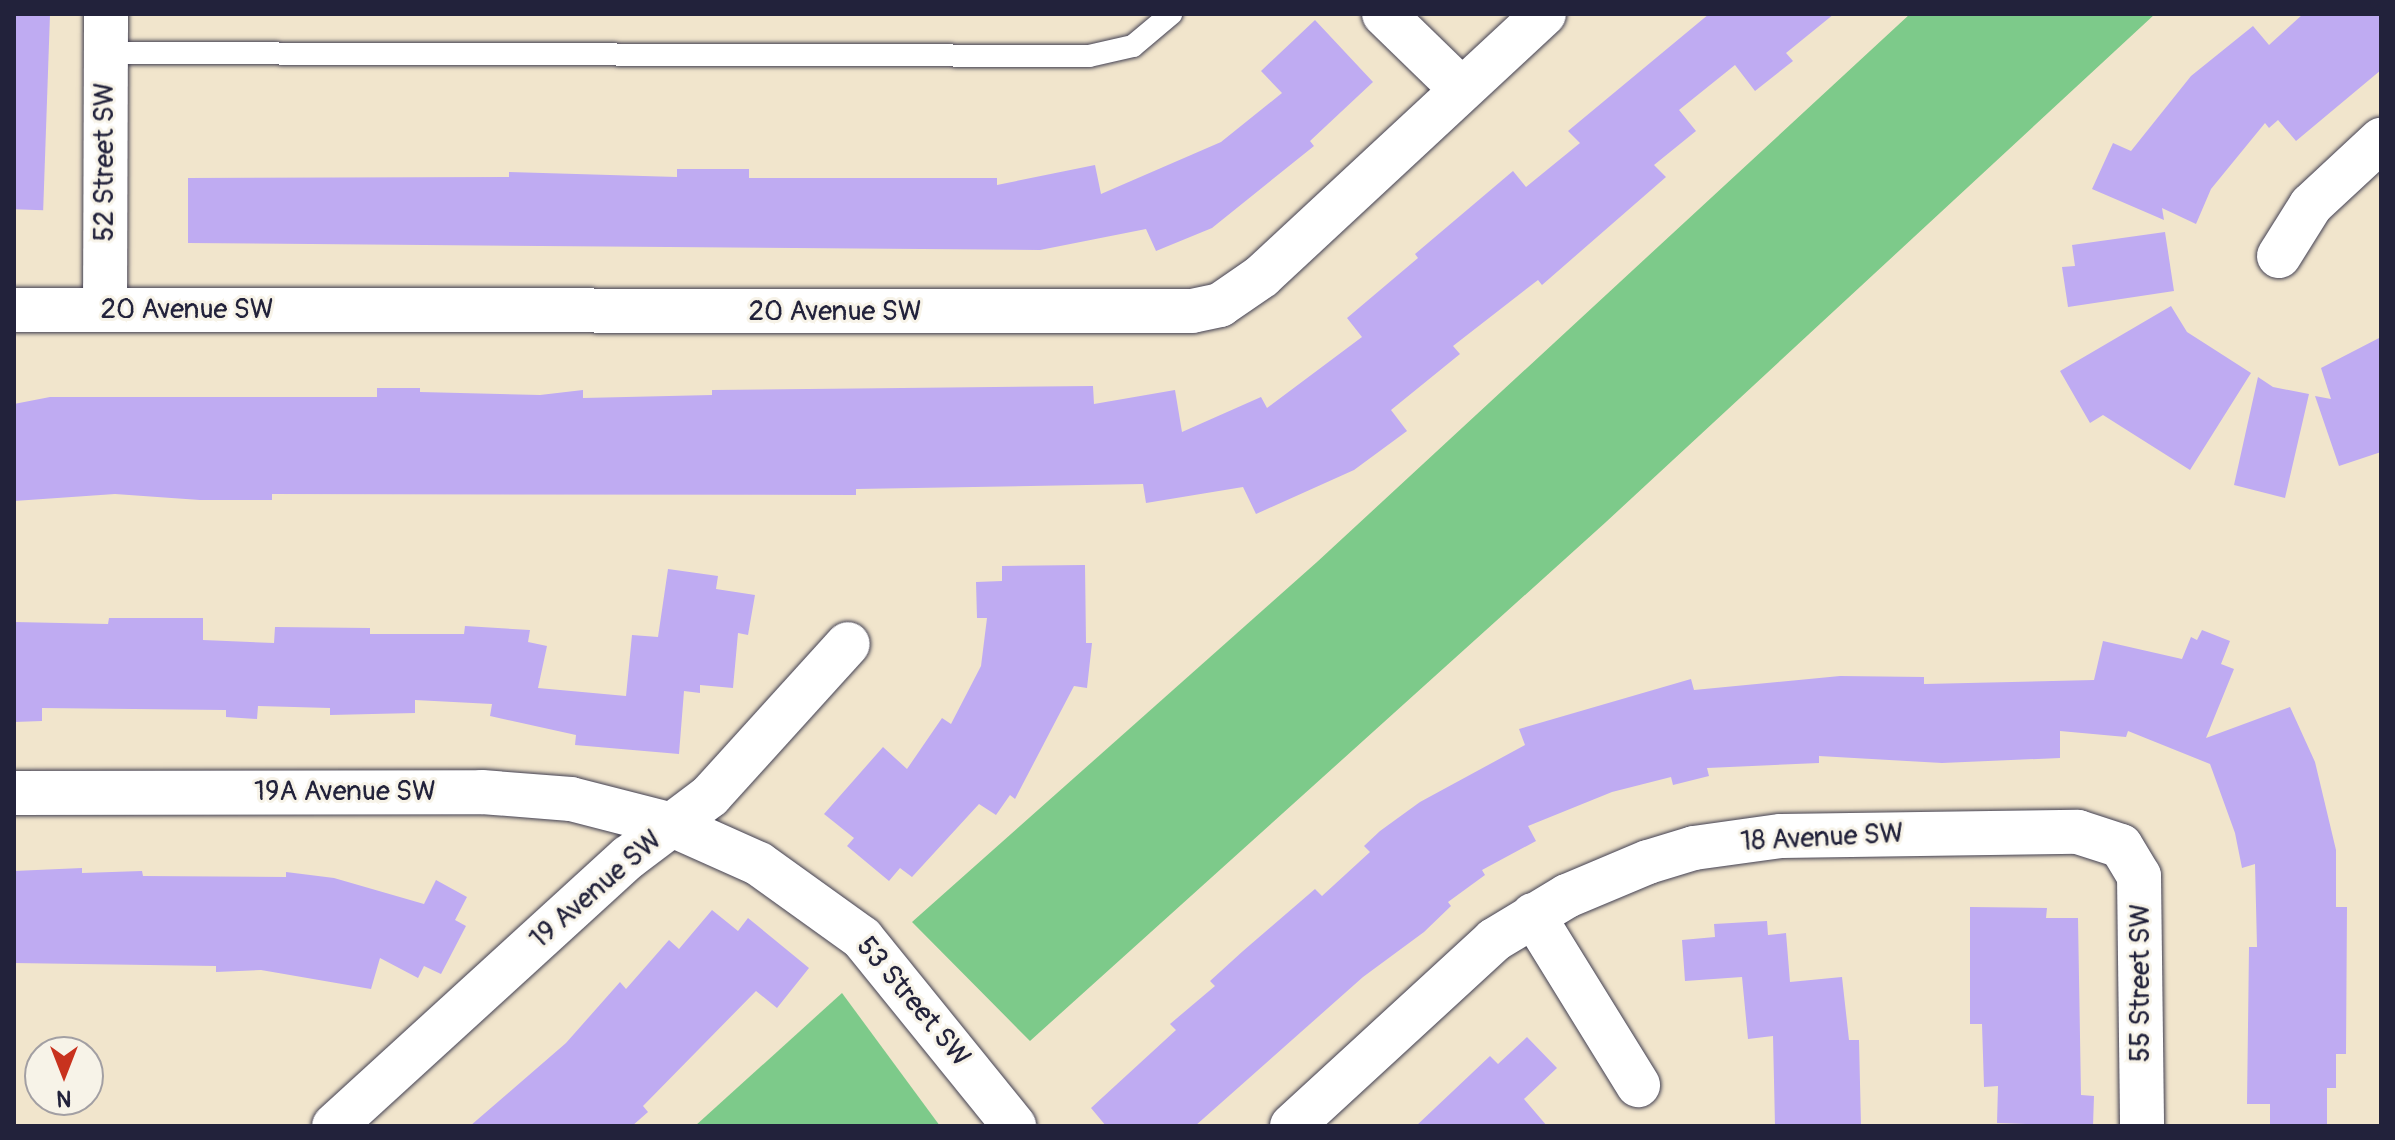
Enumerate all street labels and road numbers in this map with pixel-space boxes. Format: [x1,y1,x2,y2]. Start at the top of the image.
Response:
street label: 52 Street SW [88,82,122,242]
street label: 20 Avenue SW [100,293,274,327]
street label: 20 Avenue SW [748,295,922,329]
street label: 19A Avenue SW [254,775,436,809]
street label: 18 Avenue SW [1739,817,1905,859]
street label: 19 Avenue SW [523,824,669,956]
street label: 55 Street SW [2124,904,2158,1062]
street label: 53 Street SW [849,930,977,1074]

